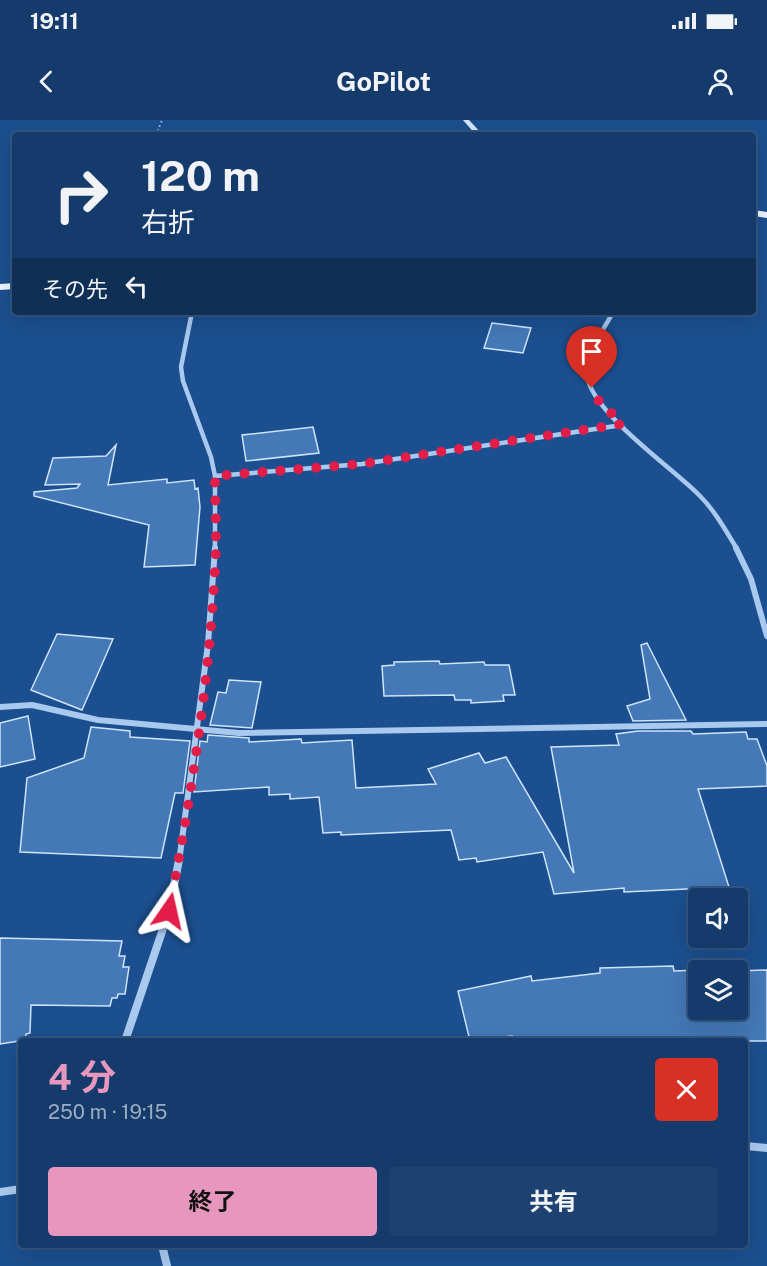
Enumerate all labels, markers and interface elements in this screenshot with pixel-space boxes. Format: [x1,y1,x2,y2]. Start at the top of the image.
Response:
text: 19:11 [30,8,79,34]
icon: back [30,65,63,98]
text: GoPilot [336,65,431,97]
icon: person [704,65,737,98]
text: 120 m [141,151,260,200]
icon: right [42,156,120,234]
text: 右折 [141,206,195,238]
icon: left [120,270,153,303]
text: その先 [42,276,108,302]
pin [566,326,617,388]
icon: arrive [575,335,608,368]
position arrow [137,879,201,943]
map controls [688,888,748,1020]
button: sound [688,888,748,948]
button: layers [688,960,748,1020]
text: 4 分 [48,1056,116,1098]
button: close [655,1058,718,1121]
text: 250 m · 19:15 [48,1100,167,1124]
button: 終了 [48,1167,377,1236]
button: 共有 [389,1167,718,1236]

